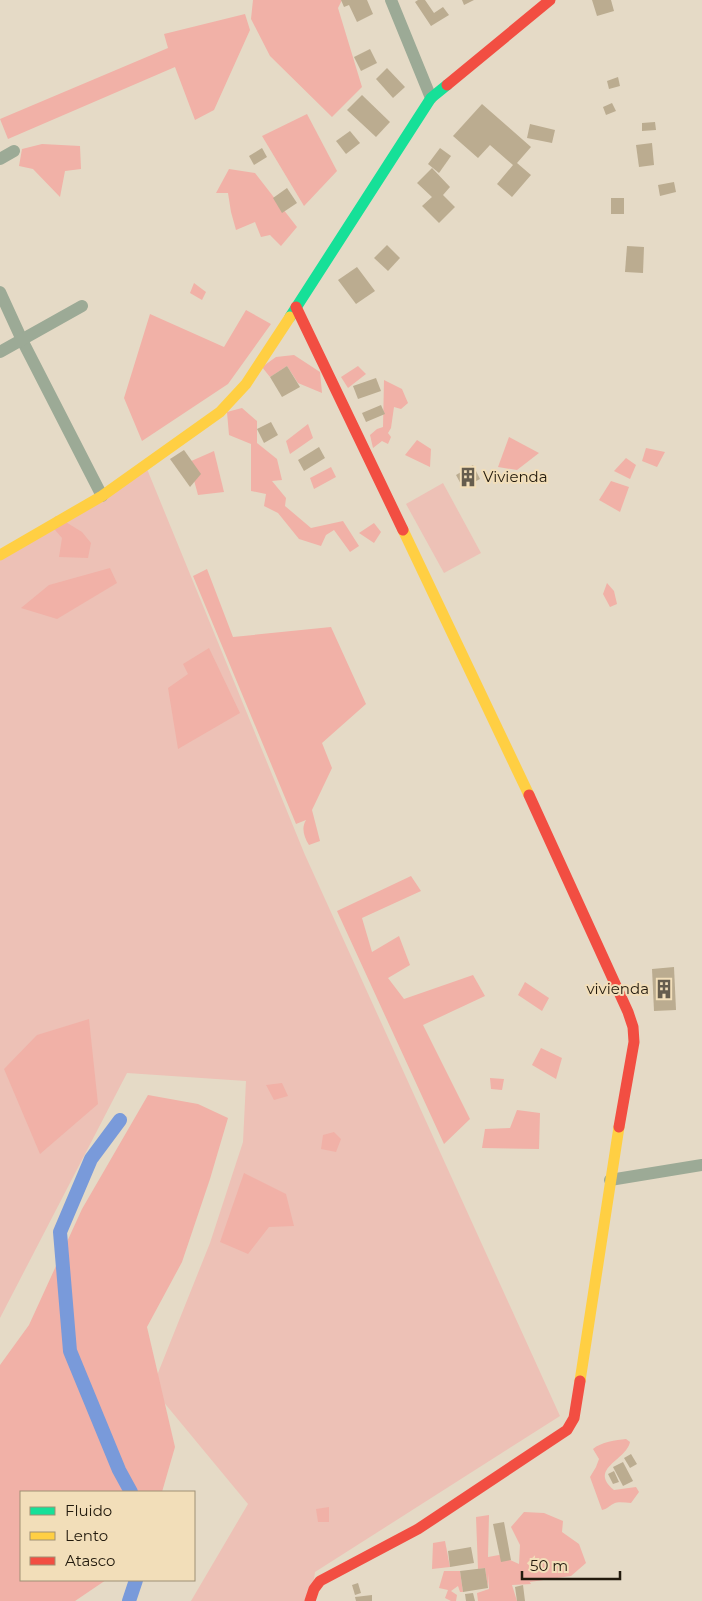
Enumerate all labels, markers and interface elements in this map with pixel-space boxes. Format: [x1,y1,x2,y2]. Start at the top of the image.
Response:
building icon: Vivienda [457,466,479,488]
place label: Vivienda [483,467,548,486]
building icon: vivienda [653,978,675,1000]
place label: vivienda [586,979,649,998]
legend [20,1491,195,1581]
text: Fluido [65,1501,112,1520]
text: Lento [65,1526,108,1545]
scale bar [522,1548,620,1580]
text: Atasco [65,1551,115,1570]
text: 50 m [530,1556,568,1575]

